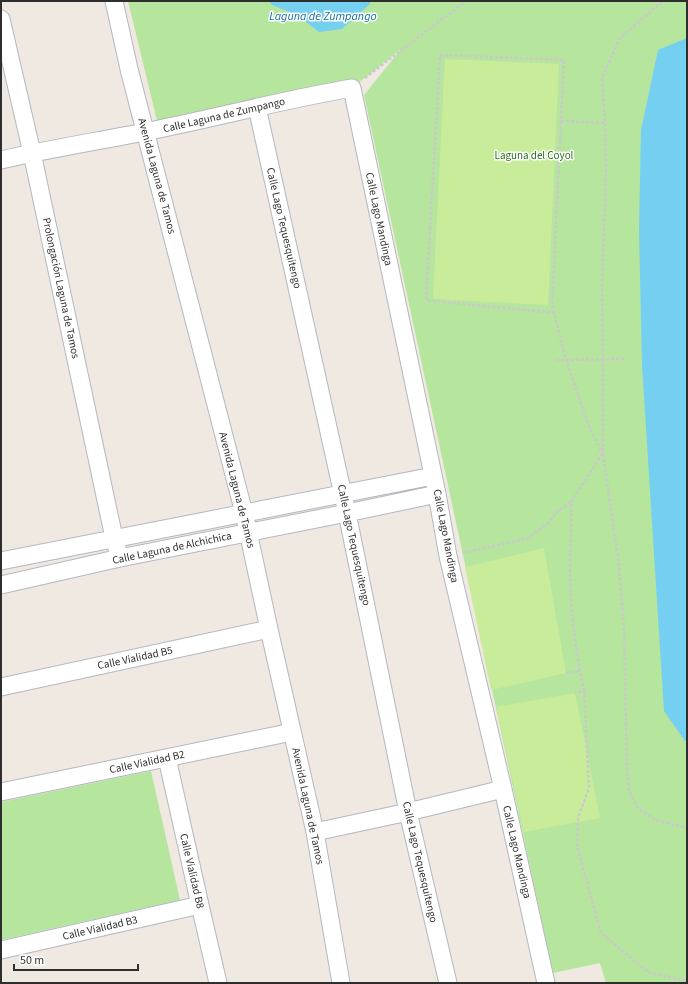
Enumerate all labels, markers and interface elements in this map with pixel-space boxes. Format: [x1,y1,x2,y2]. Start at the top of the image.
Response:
water label: Laguna de Zumpango [269,8,377,25]
street label: Calle Laguna de Zumpango [162,94,286,136]
street label: Avenida Laguna de Tamos [134,116,180,236]
park label: Laguna del Coyol [495,148,574,163]
street label: Calle Lago Tequesquitengo [263,166,305,290]
street label: Calle Lago Mandinga [362,171,396,267]
street label: Prolongación Laguna de Tamos [39,216,83,360]
street label: Avenida Laguna de Tamos [215,430,259,550]
street label: Calle Lago Tequesquitengo [334,483,374,607]
street label: Calle Lago Mandinga [430,488,462,584]
street label: Calle Laguna de Alchichica [111,528,233,568]
street label: Calle Vialidad B5 [96,643,174,673]
street label: Avenida Laguna de Tamos [288,746,328,866]
street label: Calle Vialidad B2 [108,747,186,777]
street label: Calle Lago Tequesquitengo [399,800,441,924]
street label: Calle Lago Mandinga [499,804,535,900]
street label: Calle Vialidad B8 [176,832,208,910]
street label: Calle Vialidad B3 [61,912,139,944]
scale bar [14,946,138,972]
text: 50 m [20,952,44,969]

